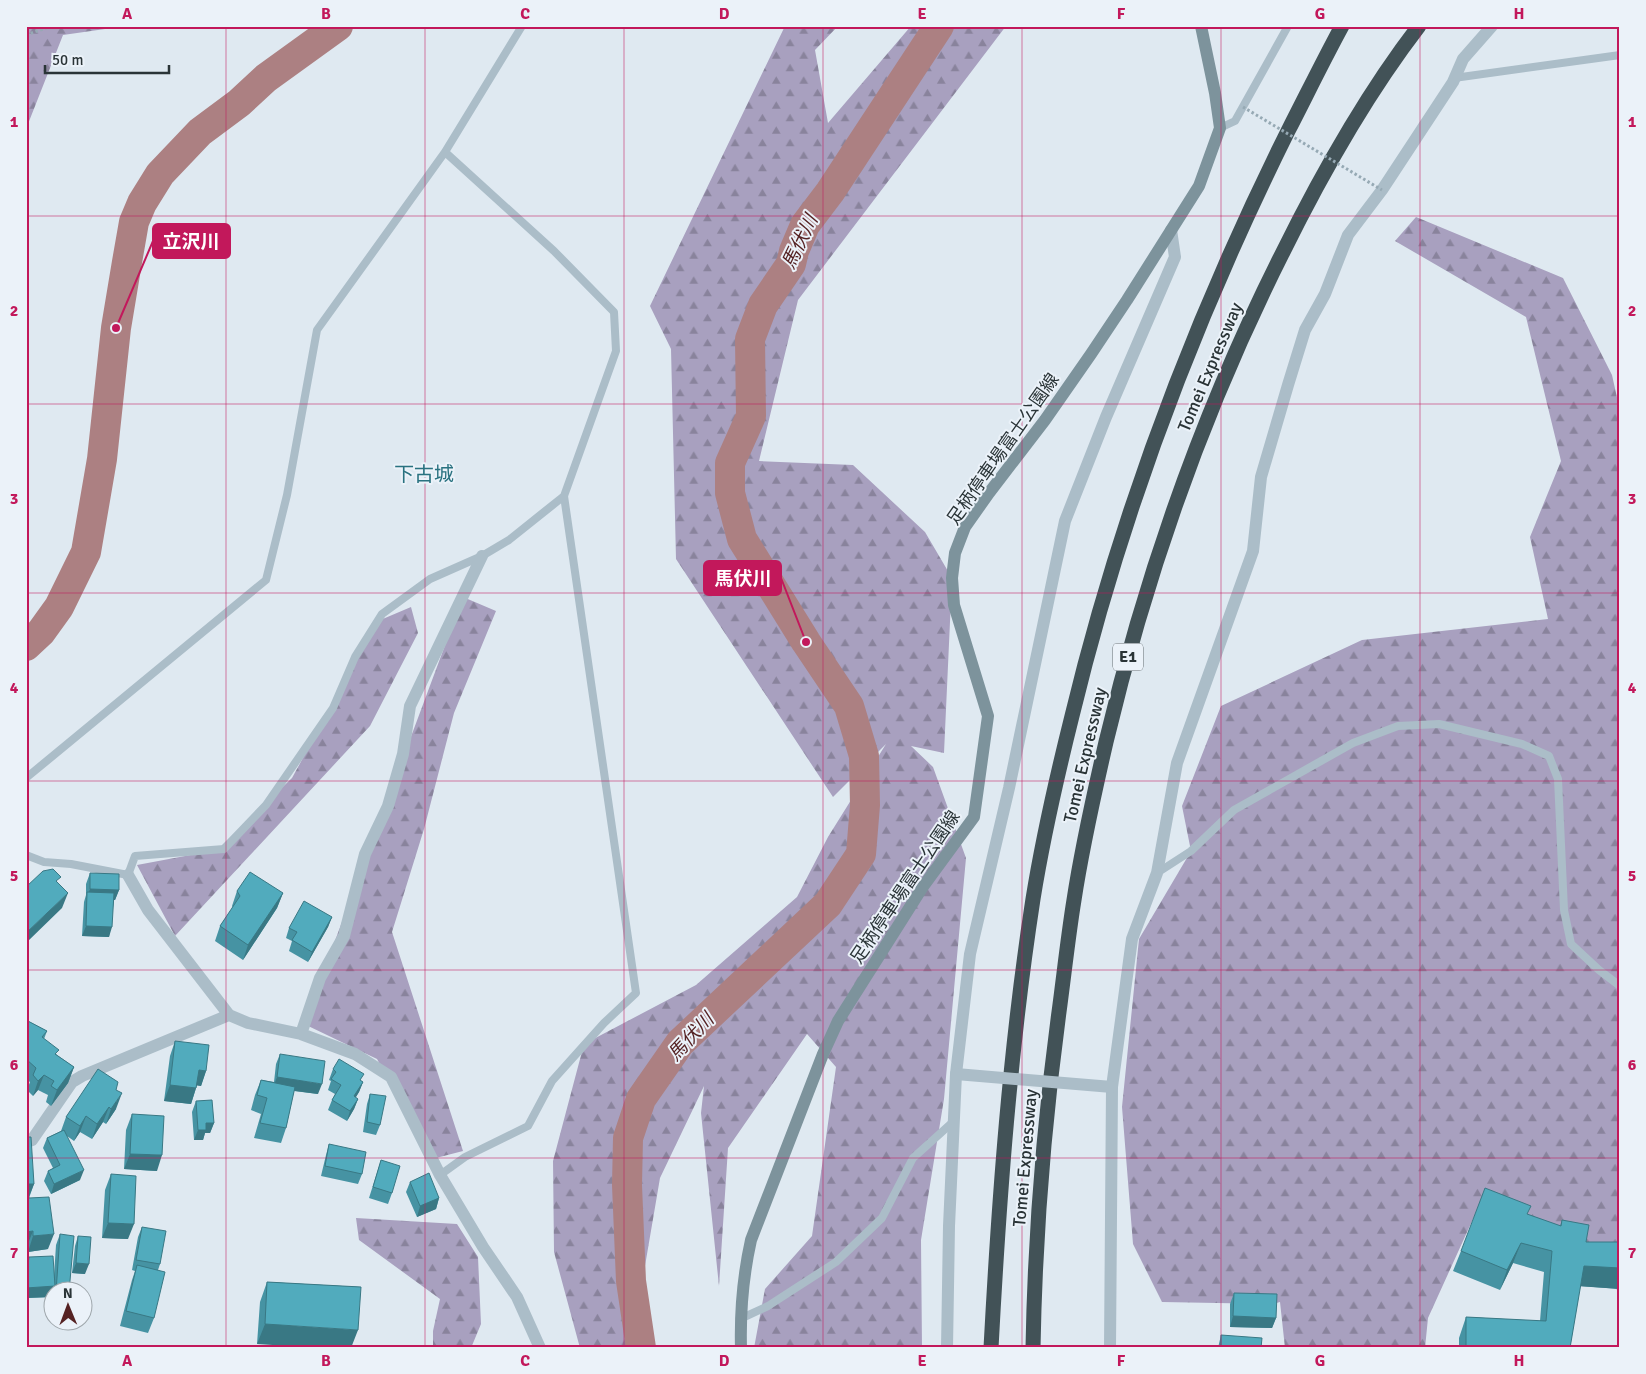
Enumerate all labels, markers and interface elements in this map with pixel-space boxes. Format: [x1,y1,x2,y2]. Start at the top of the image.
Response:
text: A [122,4,133,24]
text: B [321,4,331,24]
text: C [520,4,530,24]
text: D [719,4,730,24]
text: E [917,4,927,24]
text: F [1117,4,1126,24]
text: G [1315,4,1325,24]
text: H [1514,4,1524,24]
scale bar [45,42,169,74]
text: 50 m [52,51,83,69]
text: 1 [10,112,19,132]
text: 1 [1628,112,1637,132]
water label: 馬伏川 [777,209,824,273]
callout: 立沢川 [153,224,230,258]
text: 立沢川 [162,230,220,254]
street label: Tomei Expressway [1173,299,1247,435]
text: 2 [10,301,18,321]
text: 2 [1628,301,1636,321]
street label: 足柄停車場富士公園線 [942,369,1064,529]
district label: 下古城 [394,462,454,487]
text: 3 [10,489,18,509]
text: 3 [1628,489,1636,509]
callout: 馬伏川 [704,561,781,595]
text: 馬伏川 [714,567,772,591]
road number: E1 [1113,644,1143,670]
text: 4 [10,678,19,698]
text: 4 [1628,678,1637,698]
street label: Tomei Expressway [1059,685,1111,825]
street label: 足柄停車場富士公園線 [846,806,964,968]
text: 5 [10,866,18,886]
text: 5 [1628,866,1636,886]
water label: 馬伏川 [663,1007,721,1066]
text: 6 [10,1055,19,1075]
text: 6 [1628,1055,1637,1075]
street label: Tomei Expressway [1008,1088,1042,1228]
text: 7 [10,1243,19,1263]
text: 7 [1628,1243,1637,1263]
north arrow [42,1282,92,1332]
text: N [63,1285,73,1302]
text: A [122,1351,133,1371]
text: B [321,1351,331,1371]
text: C [520,1351,530,1371]
text: D [719,1351,730,1371]
text: E [917,1351,927,1371]
text: F [1117,1351,1126,1371]
text: G [1315,1351,1325,1371]
text: H [1514,1351,1524,1371]

